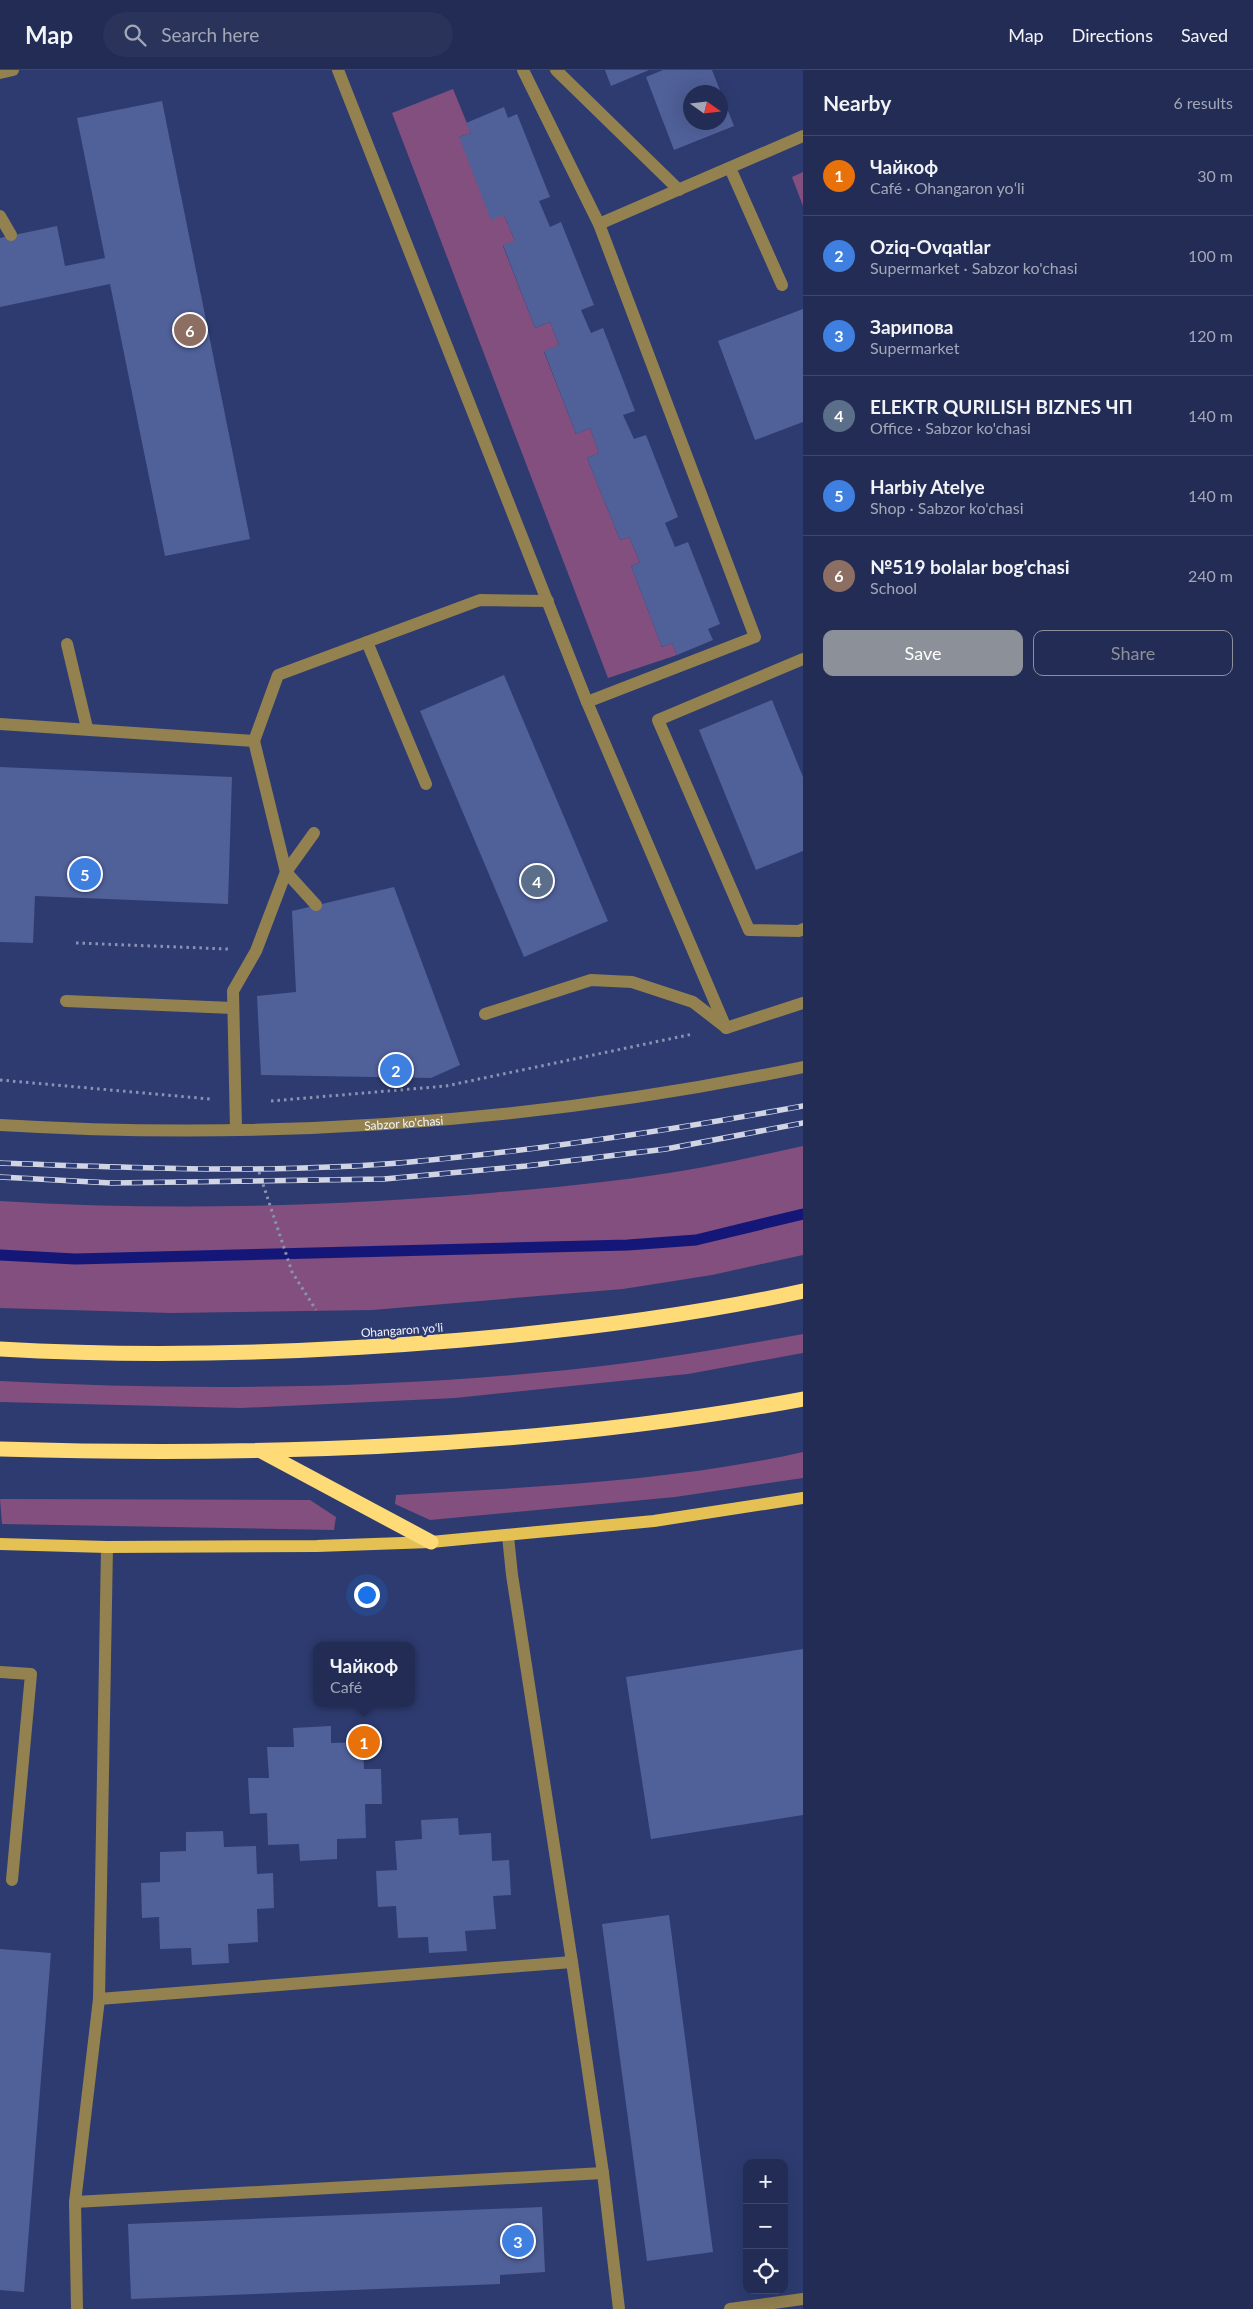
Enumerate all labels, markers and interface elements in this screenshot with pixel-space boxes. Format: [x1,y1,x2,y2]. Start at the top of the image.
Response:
search box [103,12,453,57]
text: Map [25,20,73,49]
icon: search [121,21,149,49]
text: Search here [161,23,259,46]
text: Map [1008,24,1044,46]
text: Directions [1072,24,1153,46]
text: Saved [1181,24,1228,46]
north arrow [683,85,728,130]
text: Nearby [823,90,891,115]
text: 6 results [1173,93,1233,112]
text: Чайкоф [870,155,938,178]
text: 1 [834,166,844,185]
text: 30 m [1197,166,1233,185]
text: Café · Ohangaron yoʻli [870,178,1025,197]
text: Oziq-Ovqatlar [870,235,990,258]
text: 2 [834,246,844,265]
text: 100 m [1188,246,1233,265]
text: Supermarket · Sabzor ko'chasi [870,258,1077,277]
pin: 6 [174,311,206,349]
text: Зарипова [870,315,953,338]
text: 3 [834,326,844,345]
text: 120 m [1188,326,1233,345]
text: Supermarket [870,338,959,357]
text: ELEKTR QURILISH BIZNES ЧП [870,395,1133,418]
text: 4 [834,406,844,425]
text: 140 m [1188,406,1233,425]
text: Office · Sabzor ko'chasi [870,418,1031,437]
text: Harbiy Atelye [870,475,985,498]
text: 5 [834,486,844,505]
text: 140 m [1188,486,1233,505]
text: Shop · Sabzor ko'chasi [870,498,1024,517]
text: №519 bolalar bog'chasi [870,555,1070,578]
text: 6 [834,566,844,585]
text: 240 m [1188,566,1233,585]
text: School [870,578,917,597]
button: Save [823,630,1023,676]
button: Share [1033,630,1233,676]
pin: 5 [69,855,101,893]
pin: 4 [521,862,553,900]
pin: 2 [380,1051,412,1089]
street label: Sabzor ko'chasi [364,1112,444,1133]
street label: Ohangaron yoʻli [360,1320,444,1340]
your location [354,1582,380,1608]
popup [313,1642,415,1707]
text: Чайкоф [330,1654,398,1677]
text: Café [330,1677,362,1696]
pin: 1 [348,1723,380,1761]
map controls [743,2159,788,2294]
button: + [743,2159,788,2204]
button: − [743,2204,788,2249]
pin: 3 [502,2222,534,2260]
button: locate [743,2249,788,2294]

